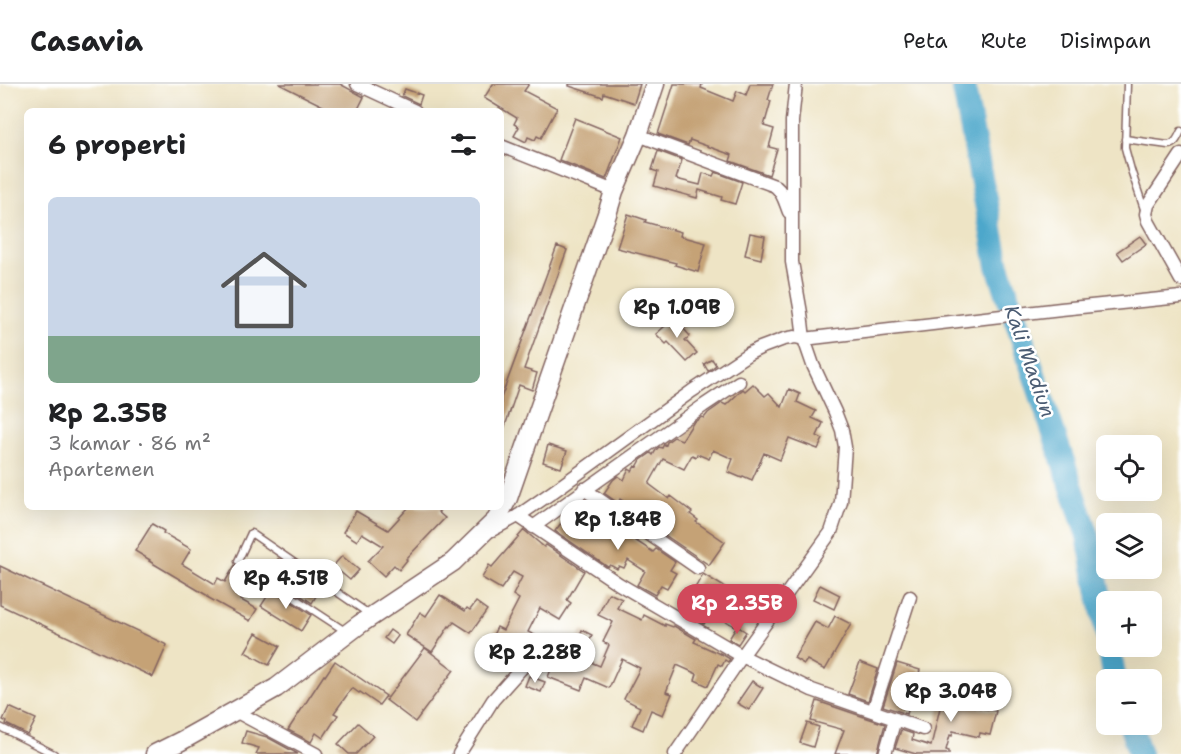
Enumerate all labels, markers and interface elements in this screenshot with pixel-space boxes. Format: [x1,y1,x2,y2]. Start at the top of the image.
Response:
text: Casavia [30,22,143,60]
text: Peta [903,27,948,55]
text: Rute [981,27,1027,55]
text: Disimpan [1060,27,1151,55]
text: 6 properti [48,127,186,162]
icon: filters [447,128,480,161]
icon: home [210,236,318,344]
pin: Rp 1.09B [615,288,739,339]
text: Rp 1.09B [633,294,721,320]
water label: Kali Madiun [999,301,1061,421]
text: Rp 2.35B [48,395,167,430]
text: 3 kamar · 86 m² [48,430,211,456]
map controls [1096,435,1162,735]
button: locate [1096,435,1162,501]
text: Apartemen [48,456,155,482]
pin: Rp 1.84B [556,500,680,551]
text: Rp 1.84B [574,506,662,532]
button: layers [1096,513,1162,579]
pin: Rp 4.51B [224,559,348,610]
text: Rp 4.51B [243,565,329,591]
pin: Rp 2.35B [675,584,799,635]
text: Rp 2.35B [691,590,783,616]
button: + [1096,591,1162,657]
pin: Rp 2.28B [473,633,597,684]
text: Rp 2.28B [488,639,582,665]
button: − [1096,669,1162,735]
pin: Rp 3.04B [889,672,1013,723]
text: Rp 3.04B [905,678,997,704]

